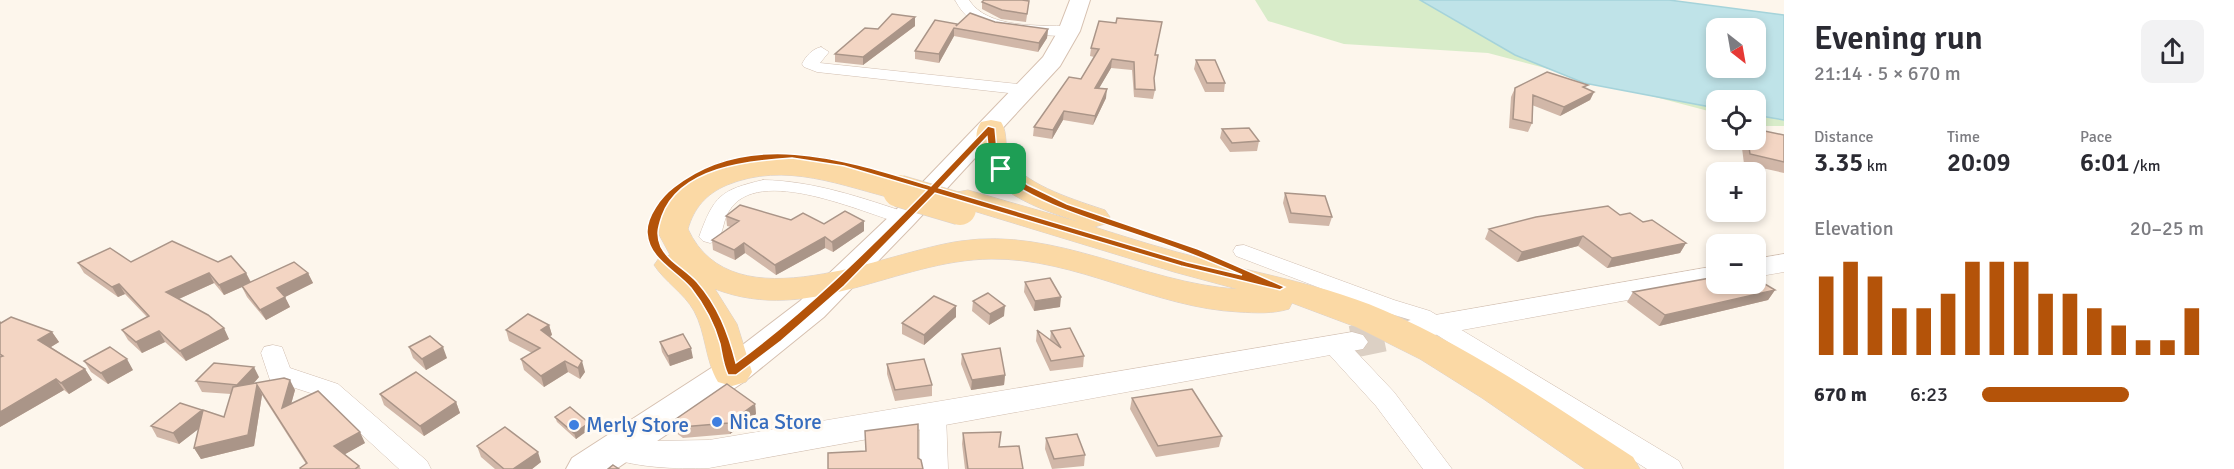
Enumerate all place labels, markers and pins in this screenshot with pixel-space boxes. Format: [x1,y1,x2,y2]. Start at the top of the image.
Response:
pin [975,143,1026,194]
place label: Nica Store [729,409,822,435]
place label: Merly Store [586,412,689,438]
marker: Nica Store [710,415,724,429]
marker: Merly Store [567,418,581,432]

